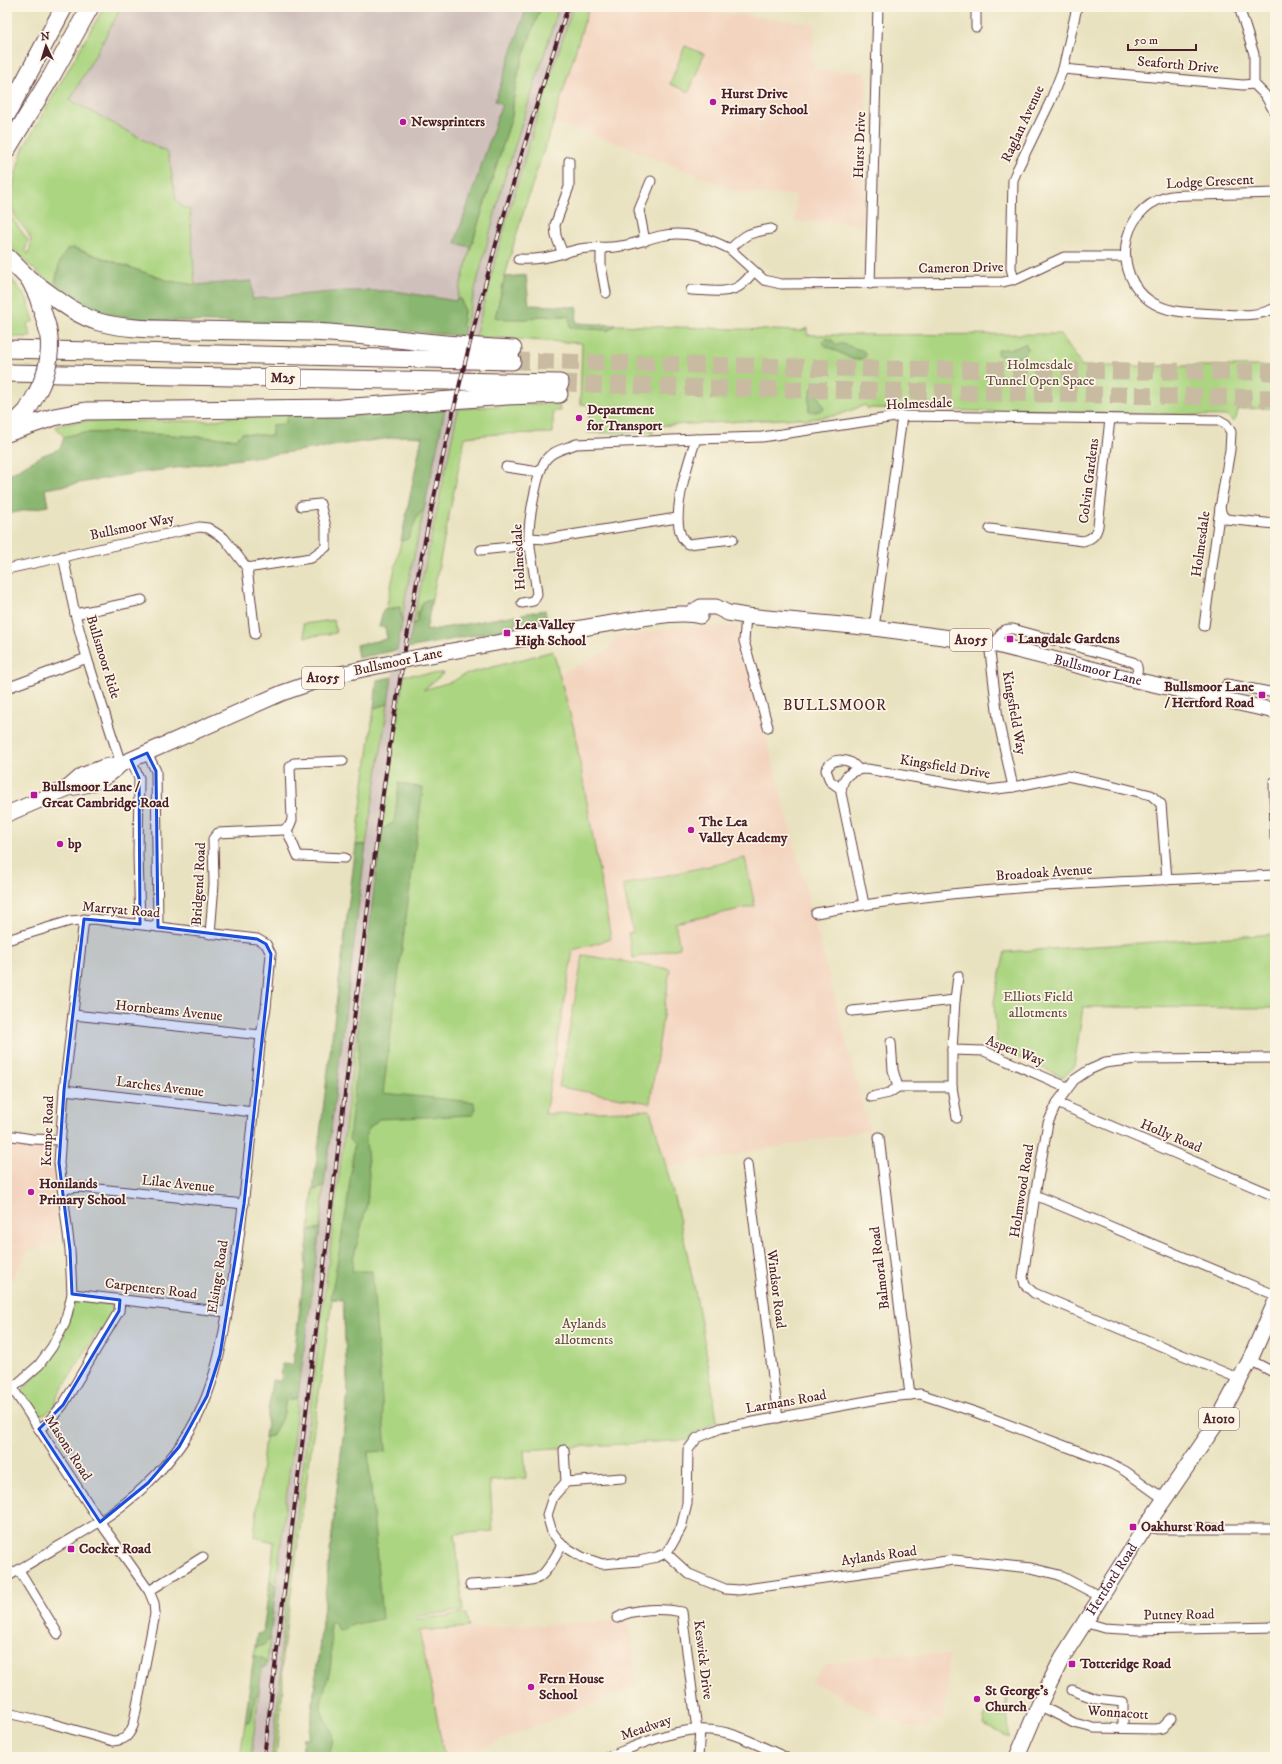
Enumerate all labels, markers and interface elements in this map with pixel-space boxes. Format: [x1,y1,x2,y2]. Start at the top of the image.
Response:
north arrow [26,26,66,66]
scale bar [1128,26,1196,52]
text: N [40,30,50,44]
text: 50 m [1134,33,1158,48]
street label: Seaforth Drive [1137,52,1220,78]
street label: Raglan Avenue [997,82,1049,165]
place label: Hurst Drive Primary School [721,85,808,119]
marker: Hurst Drive Primary School [708,97,718,107]
street label: Hurst Drive [850,111,870,179]
place label: Newsprinters [411,113,485,131]
marker: Newsprinters [398,117,408,127]
street label: Lodge Crescent [1166,171,1255,193]
street label: Cameron Drive [918,258,1004,278]
park label: Holmesdale Tunnel Open Space [985,356,1095,390]
road number: M25 [266,367,300,389]
street label: Holmesdale [886,394,953,414]
place label: Department for Transport [586,401,663,435]
marker: Department for Transport [574,413,584,423]
street label: Colvin Gardens [1075,437,1103,525]
street label: Bullsmoor Way [88,509,176,545]
street label: Holmesdale [1187,510,1215,578]
street label: Holmesdale [508,523,530,591]
street label: Bullsmoor Ride [82,613,124,701]
place label: Lea Valley High School [515,616,587,650]
marker: Lea Valley High School [502,628,512,638]
road number: A1055 [950,629,992,651]
place label: Langdale Gardens [1018,630,1120,648]
marker: Langdale Gardens [1005,634,1015,644]
street label: Bullsmoor Lane [352,644,444,680]
street label: Bullsmoor Lane [1052,651,1144,690]
road number: A1055 [302,667,344,689]
street label: Kingsfield Way [998,670,1030,757]
place label: Bullsmoor Lane / Hertford Road [1164,678,1255,712]
marker: Bullsmoor Lane / Hertford Road [1257,690,1267,700]
district label: BULLSMOOR [783,696,887,715]
street label: Kingsfield Drive [898,751,992,783]
place label: Bullsmoor Lane / Great Cambridge Road [42,778,170,812]
marker: Bullsmoor Lane / Great Cambridge Road [29,790,39,800]
place label: The Lea Valley Academy [698,813,788,847]
marker: The Lea Valley Academy [686,825,696,835]
place label: bp [67,835,82,853]
marker: bp [55,839,65,849]
street label: Bridgend Road [188,842,210,926]
street label: Broadoak Avenue [995,861,1093,885]
street label: Marryat Road [81,898,161,922]
park label: Elliots Field allotments [1003,988,1073,1022]
street label: Hornbeams Avenue [115,996,224,1026]
street label: Aspen Way [983,1032,1047,1070]
street label: Larches Avenue [115,1073,205,1101]
street label: Kempe Road [38,1095,58,1167]
street label: Holly Road [1137,1115,1205,1157]
street label: Holmwood Road [1006,1143,1038,1239]
street label: Lilac Avenue [141,1171,216,1197]
place label: Honilands Primary School [39,1175,126,1209]
marker: Honilands Primary School [26,1187,36,1197]
street label: Balmoral Road [866,1225,894,1311]
street label: Elsinge Road [203,1239,233,1315]
street label: Windsor Road [762,1248,790,1329]
street label: Carpenters Road [104,1274,198,1304]
park label: Aylands allotments [555,1315,613,1349]
street label: Larmans Road [744,1386,828,1418]
road number: A1010 [1199,1408,1239,1430]
street label: Masons Road [40,1412,96,1484]
place label: Oakhurst Road [1141,1518,1225,1536]
marker: Oakhurst Road [1128,1522,1138,1532]
place label: Cocker Road [79,1540,152,1558]
street label: Hertford Road [1082,1540,1142,1619]
street label: Aylands Road [840,1542,918,1570]
marker: Cocker Road [66,1544,76,1554]
street label: Putney Road [1143,1605,1215,1625]
street label: Keswick Drive [689,1619,717,1701]
place label: Totteridge Road [1079,1655,1172,1673]
marker: Totteridge Road [1067,1659,1077,1669]
place label: Fern House School [539,1670,604,1704]
marker: Fern House School [526,1682,536,1692]
place label: St George's Church [985,1682,1048,1716]
marker: St George's Church [972,1694,982,1704]
street label: Wonnacott [1086,1702,1150,1724]
street label: Meadway [618,1711,674,1745]

